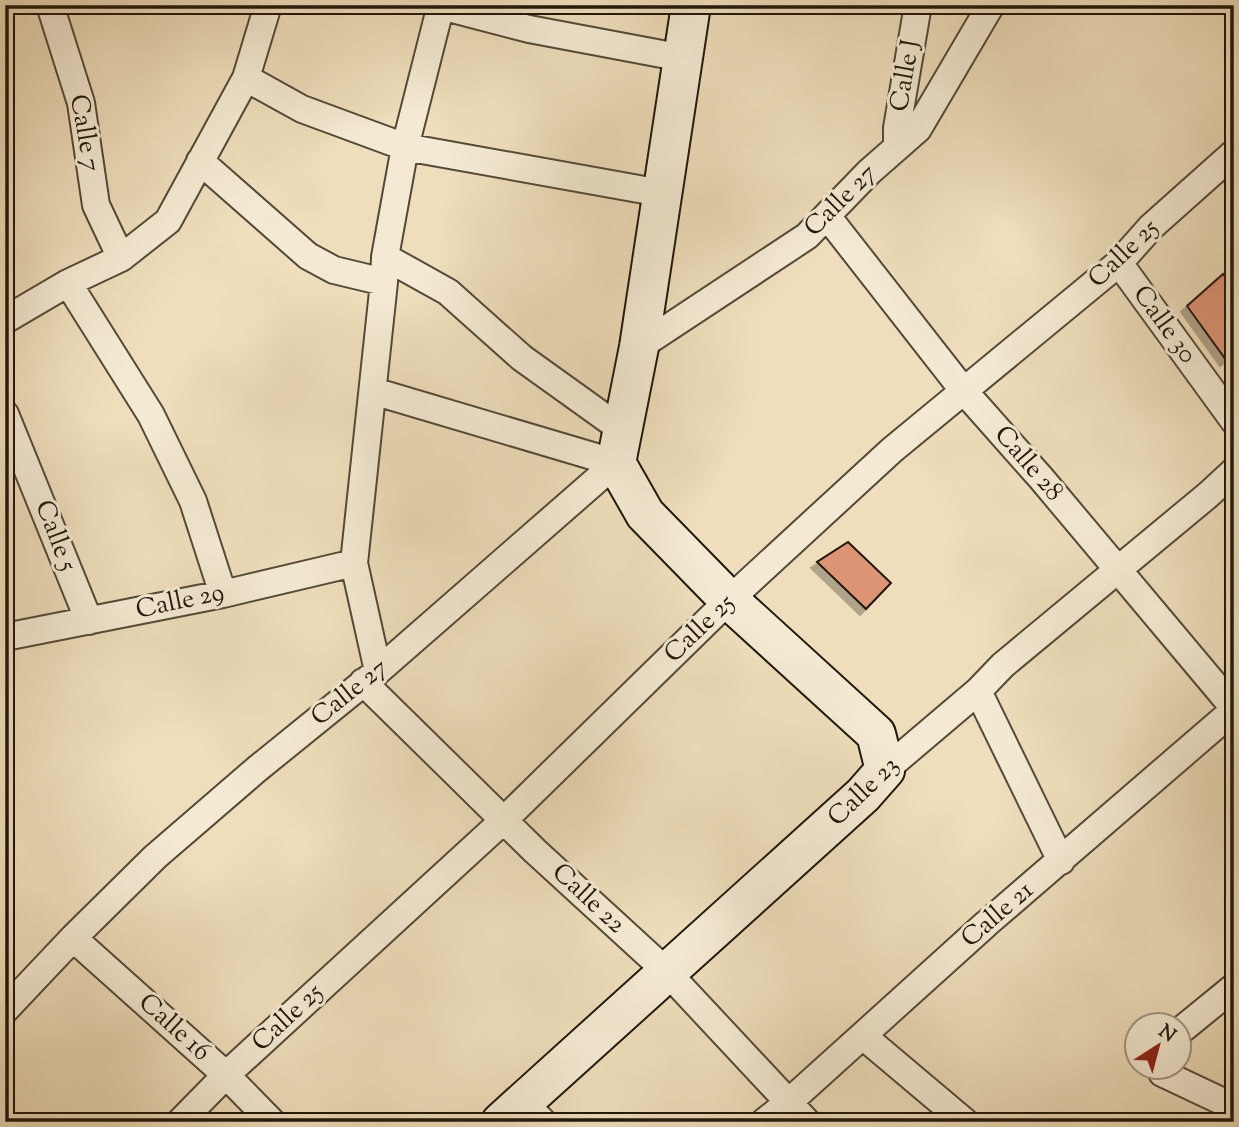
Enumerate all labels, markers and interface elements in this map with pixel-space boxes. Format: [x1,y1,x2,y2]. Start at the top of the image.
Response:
street label: Calle J [882,37,931,115]
street label: Calle 7 [59,92,109,174]
street label: Calle 27 [796,156,886,246]
street label: Calle 25 [1080,211,1168,297]
street label: Calle 30 [1123,278,1205,372]
street label: Calle 28 [985,418,1071,510]
street label: Calle 5 [25,495,85,577]
street label: Calle 29 [132,575,228,629]
street label: Calle 25 [656,586,744,672]
street label: Calle 27 [304,650,396,736]
street label: Calle 23 [820,748,908,836]
street label: Calle 22 [543,855,633,943]
street label: Calle 21 [954,873,1043,957]
street label: Calle 25 [244,975,332,1061]
street label: Calle 16 [130,985,218,1071]
north arrow [1124,1012,1194,1082]
text: N [1152,1019,1181,1050]

